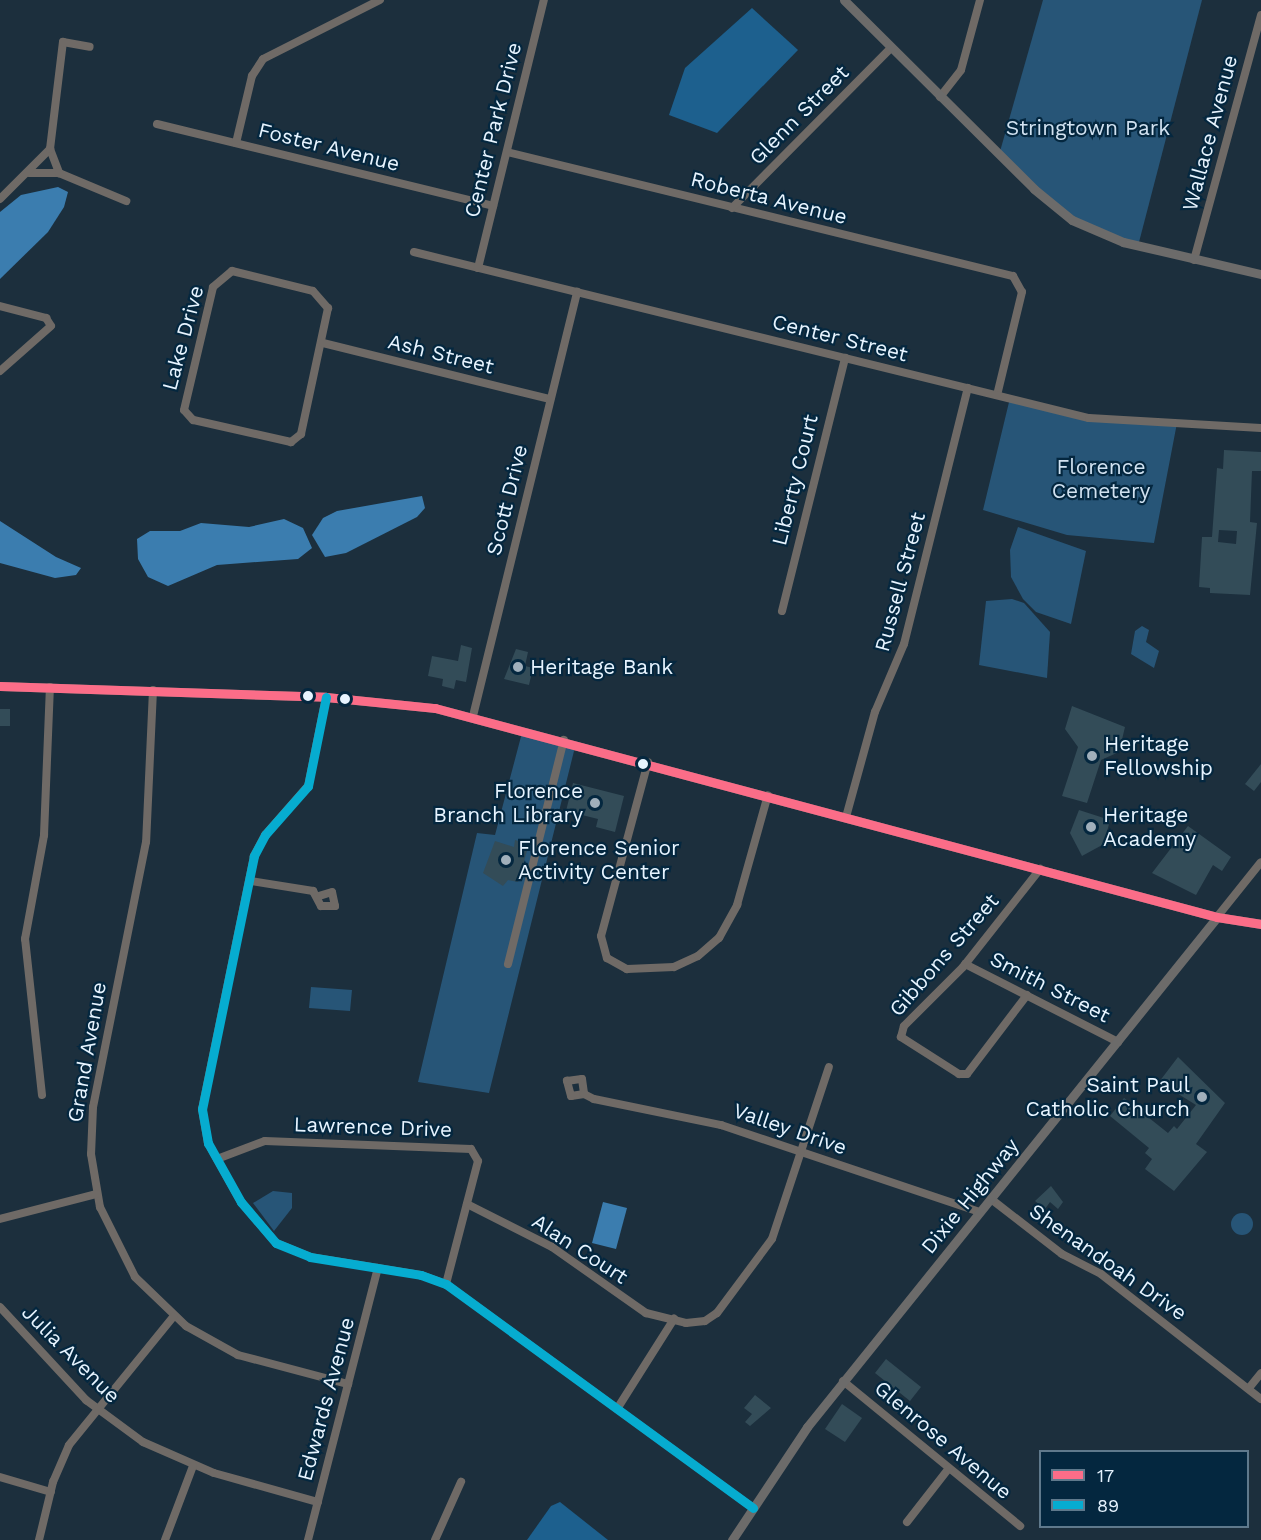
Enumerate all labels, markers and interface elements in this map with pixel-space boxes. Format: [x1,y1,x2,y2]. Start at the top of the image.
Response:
street label: Center Park Drive [459,39,527,221]
street label: Wallace Avenue [1177,52,1243,214]
street label: Glenn Street [744,60,854,170]
park label: Stringtown Park [1006,115,1170,141]
street label: Foster Avenue [255,117,403,177]
street label: Roberta Avenue [688,166,850,230]
street label: Lake Drive [157,283,209,393]
street label: Center Street [769,309,911,367]
street label: Ash Street [385,329,497,379]
street label: Liberty Court [766,412,824,548]
street label: Scott Drive [481,442,533,558]
park label: Florence Cemetery [1052,454,1150,504]
street label: Russell Street [869,509,931,655]
place label: Heritage Bank [530,654,673,680]
marker: Heritage Bank [511,660,525,674]
unlabelled marker [302,690,314,702]
unlabelled marker [339,693,351,705]
place label: Heritage Fellowship [1104,731,1213,781]
marker: Heritage Fellowship [1085,749,1099,763]
unlabelled marker [637,758,649,770]
place label: Florence Branch Library [433,778,583,828]
marker: Florence Branch Library [588,796,602,810]
place label: Heritage Academy [1103,802,1196,852]
marker: Heritage Academy [1084,820,1098,834]
place label: Florence Senior Activity Center [518,835,680,885]
marker: Florence Senior Activity Center [499,853,513,867]
street label: Gibbons Street [884,889,1004,1021]
street label: Smith Street [986,946,1114,1028]
street label: Grand Avenue [62,979,112,1125]
place label: Saint Paul Catholic Church [1025,1072,1190,1122]
marker: Saint Paul Catholic Church [1195,1090,1209,1104]
street label: Valley Drive [730,1098,850,1160]
street label: Lawrence Drive [293,1112,453,1142]
street label: Dixie Highway [916,1133,1024,1259]
street label: Shenandoah Drive [1024,1198,1192,1326]
street label: Alan Court [527,1209,633,1289]
street label: Julia Avenue [16,1299,126,1409]
street label: Edwards Avenue [292,1314,360,1484]
street label: Glenrose Avenue [869,1375,1017,1505]
legend [1039,1450,1249,1528]
text: 17 [1097,1465,1114,1486]
text: 89 [1097,1495,1119,1516]

